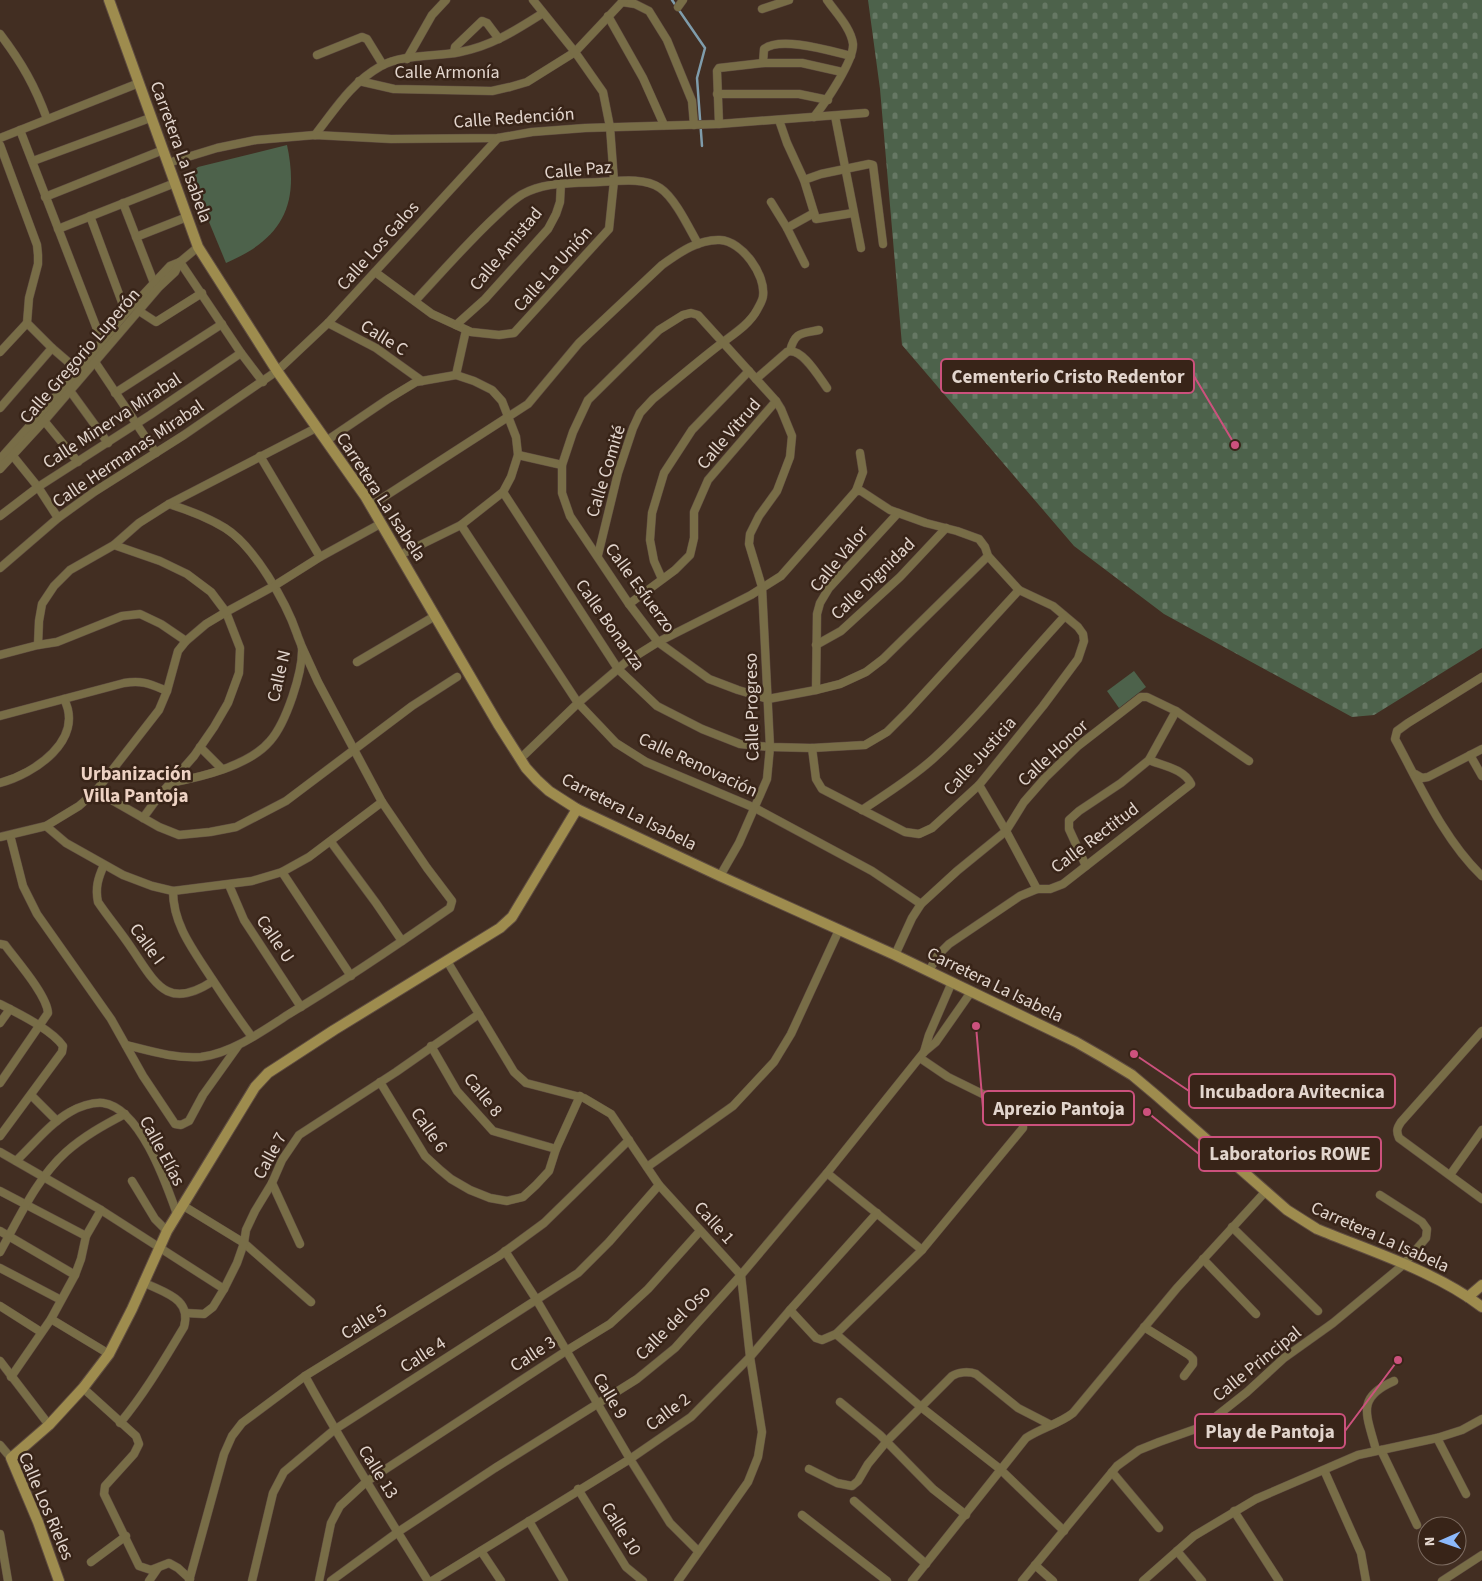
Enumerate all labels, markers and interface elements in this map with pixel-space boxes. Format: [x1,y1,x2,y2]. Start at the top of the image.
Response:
street label: Calle Armonía [394,60,500,85]
street label: Carretera La Isabela [144,78,218,226]
street label: Calle Redención [453,101,575,135]
street label: Calle Paz [543,155,613,185]
street label: Calle Los Galos [331,196,425,296]
street label: Calle Amistad [464,202,548,296]
street label: Calle La Unión [508,221,598,317]
street label: Calle Gregorio Luperón [14,283,146,429]
street label: Calle C [356,314,412,362]
callout: Cementerio Cristo Redentor [941,359,1194,393]
text: Cementerio Cristo Redentor [952,364,1185,391]
street label: Calle Minerva Mirabal [38,367,186,475]
street label: Calle Vitrud [691,393,767,475]
street label: Calle Hermanas Mirabal [47,394,209,514]
street label: Calle Comité [580,422,632,520]
street label: Carretera La Isabela [330,428,432,566]
street label: Calle Valor [804,520,875,598]
street label: Calle Dignidad [825,532,921,626]
street label: Calle Esfuerzo [599,538,681,638]
street label: Calle Bonanza [569,574,651,676]
street label: Calle N [261,648,297,704]
street label: Calle Progreso [739,653,765,761]
street label: Calle Justicia [938,711,1022,801]
street label: Calle Honor [1012,713,1094,792]
street label: Calle Renovación [634,726,762,804]
district label: Urbanización Villa Pantoja [80,761,192,810]
street label: Carretera La Isabela [557,767,701,857]
street label: Calle Rectitud [1046,797,1144,879]
street label: Calle U [250,910,300,968]
street label: Calle I [123,918,171,970]
street label: Carretera La Isabela [923,941,1067,1029]
street label: Calle 8 [458,1068,508,1122]
callout: Incubadora Avitecnica [1189,1074,1395,1108]
text: Incubadora Avitecnica [1199,1079,1385,1106]
callout: Aprezio Pantoja [983,1091,1134,1125]
text: Aprezio Pantoja [992,1096,1125,1123]
street label: Calle 6 [404,1102,454,1158]
street label: Calle Elías [133,1111,191,1191]
street label: Calle 7 [247,1128,293,1184]
callout: Laboratorios ROWE [1199,1137,1381,1171]
text: Laboratorios ROWE [1209,1141,1371,1168]
street label: Carretera La Isabela [1307,1195,1453,1279]
street label: Calle 1 [688,1196,740,1250]
street label: Calle del Oso [630,1280,716,1366]
street label: Calle 5 [336,1298,392,1346]
street label: Calle Principal [1207,1320,1307,1408]
street label: Calle 3 [505,1330,561,1378]
street label: Calle 4 [395,1331,451,1379]
street label: Calle 9 [586,1368,634,1424]
street label: Calle 2 [641,1387,696,1437]
callout: Play de Pantoja [1195,1414,1345,1448]
text: Play de Pantoja [1205,1419,1335,1446]
street label: Calle 13 [352,1440,404,1504]
street label: Calle Los Rieles [12,1448,80,1564]
street label: Calle 10 [595,1497,647,1561]
north arrow [1417,1516,1467,1566]
text: N [1420,1536,1440,1546]

